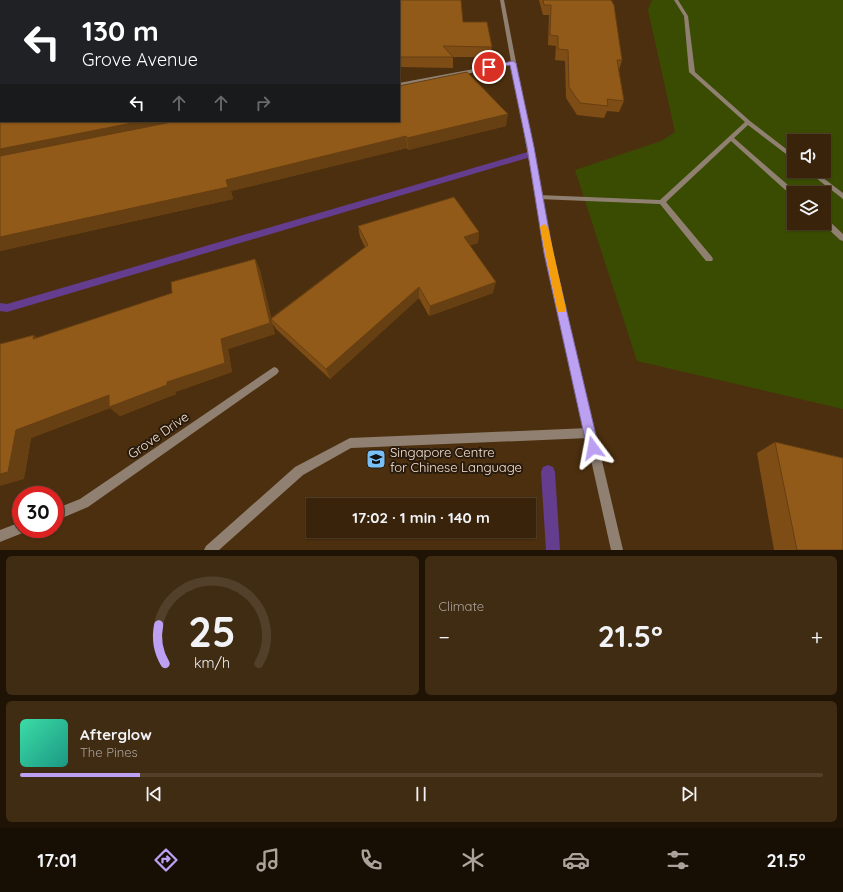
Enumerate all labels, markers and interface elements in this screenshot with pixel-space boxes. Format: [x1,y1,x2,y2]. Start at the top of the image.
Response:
text: 130 m [82,13,159,48]
icon: left [16,16,68,68]
text: Grove Avenue [82,48,198,71]
pin [472,50,506,84]
icon: arrive [478,56,500,78]
icon: left [126,92,148,114]
icon: ahead [168,92,190,114]
icon: ahead [210,92,232,114]
icon: right [252,92,274,114]
map controls [787,134,831,230]
button: sound [787,134,831,178]
button: layers [787,186,831,230]
street label: Grove Drive [125,408,191,462]
position arrow [572,427,614,469]
place label: Singapore Centre for Chinese Language [390,444,522,475]
school or university icon: Singapore Centre for Chinese Language [365,448,387,470]
speed limit sign: 30 [12,486,64,538]
text: 17:02 · 1 min · 140 m [352,508,490,527]
text: Climate [439,598,484,614]
text: 25 [188,604,236,656]
text: 21.5° [598,617,663,655]
text: − [439,623,450,651]
text: + [811,623,823,651]
text: km/h [194,653,230,671]
text: Afterglow [80,725,152,744]
text: The Pines [80,744,138,760]
icon: previous [143,783,165,805]
icon: pause [410,783,432,805]
icon: next [678,783,700,805]
icon: directions [152,846,180,874]
icon: music [254,846,282,874]
icon: phone [357,846,385,874]
icon: climate [459,846,487,874]
icon: car [562,846,590,874]
icon: filters [664,846,692,874]
text: 17:01 [37,849,77,872]
text: 21.5° [766,849,806,872]

